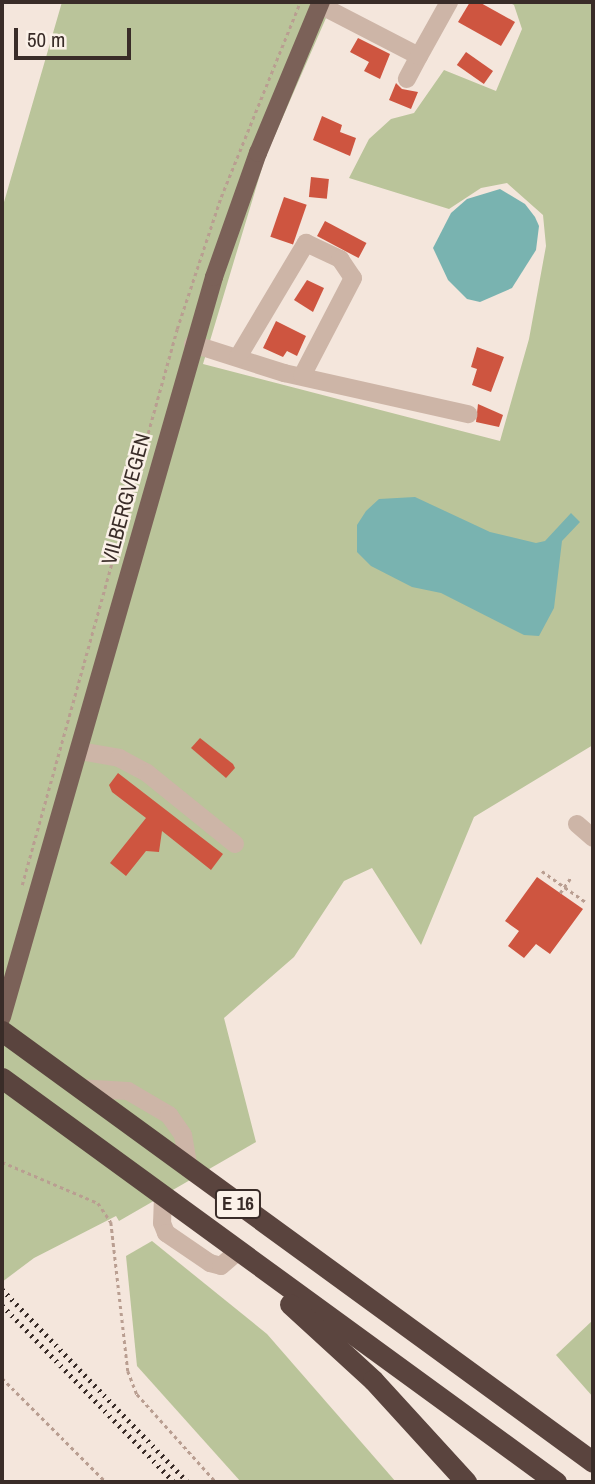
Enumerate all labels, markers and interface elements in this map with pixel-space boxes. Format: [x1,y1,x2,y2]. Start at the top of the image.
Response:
scale bar [18,14,135,58]
text: 50 m [27,25,65,54]
street label: VILBERGVEGEN [96,431,156,567]
road number: E 16 [214,1188,262,1220]

